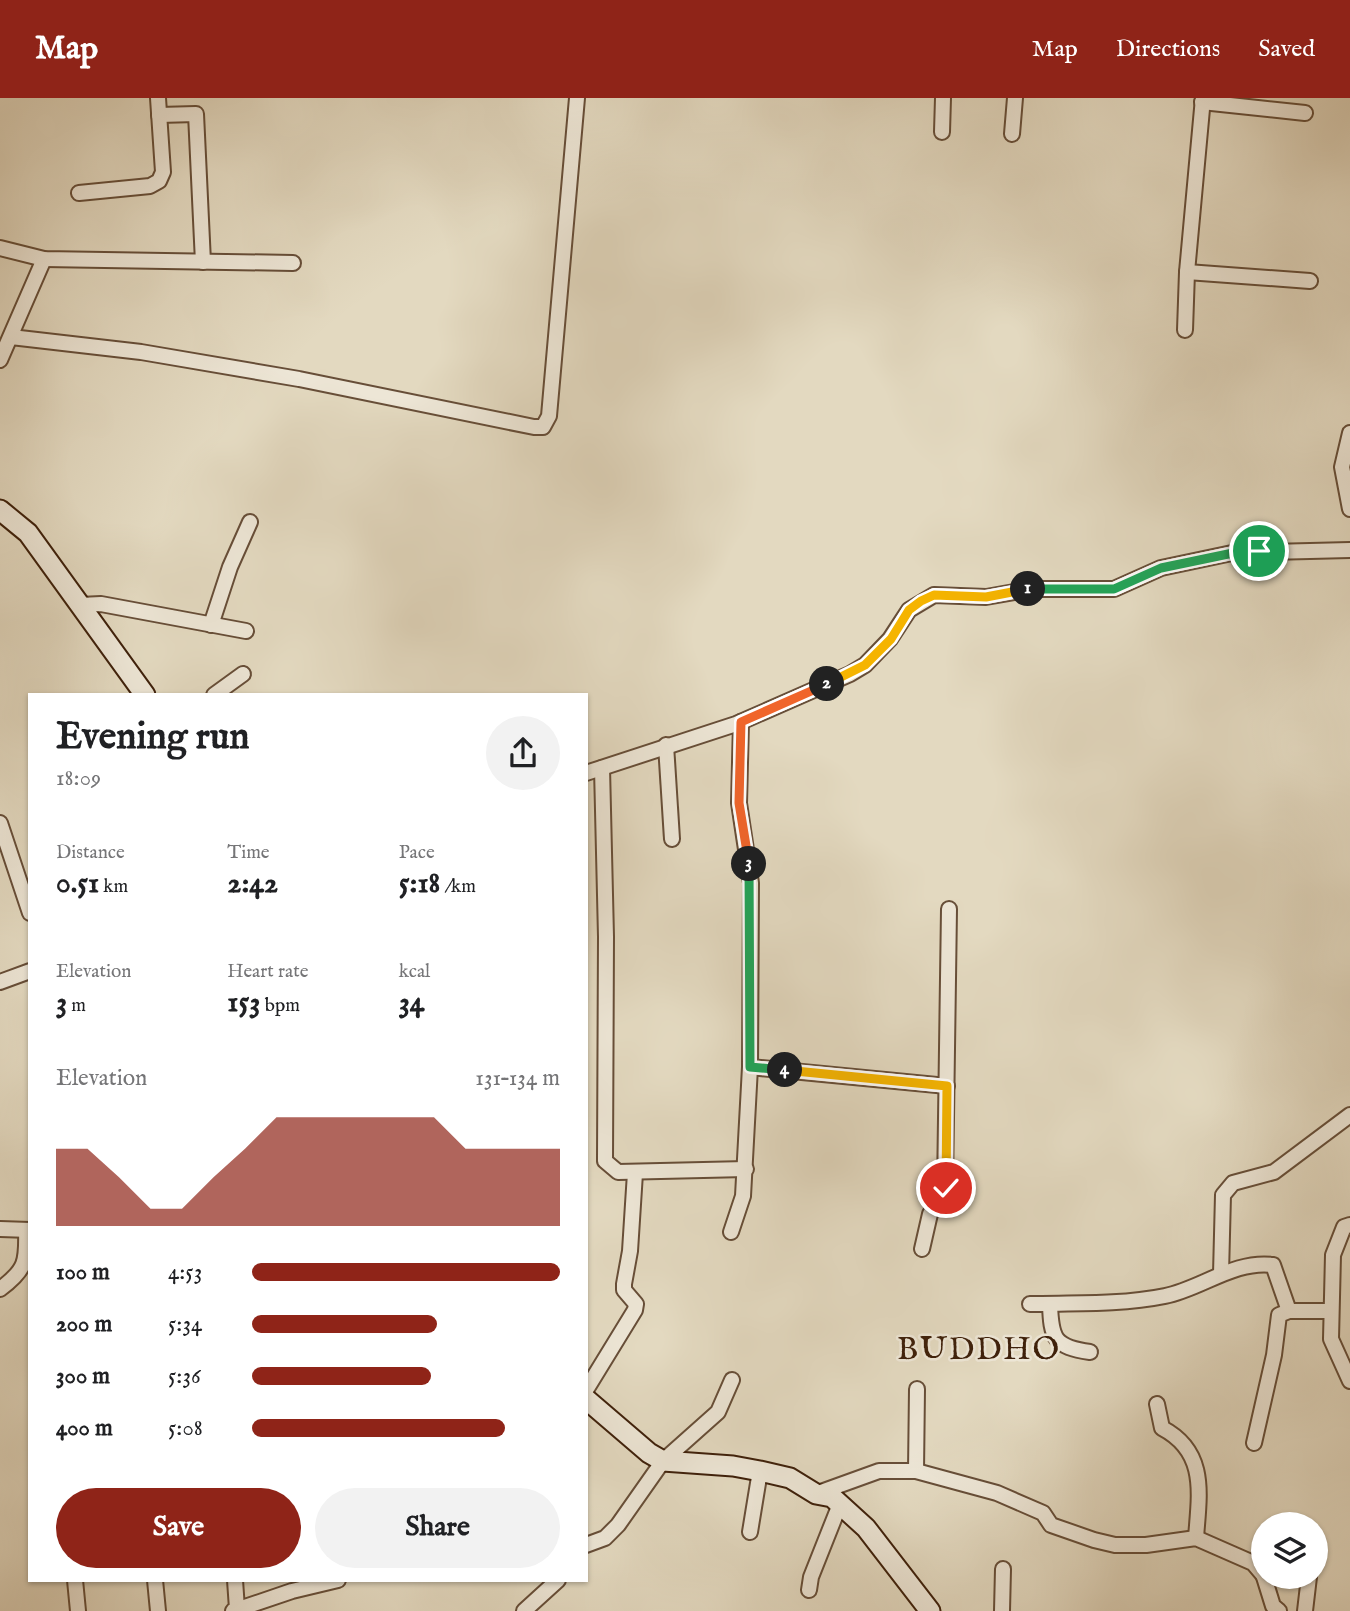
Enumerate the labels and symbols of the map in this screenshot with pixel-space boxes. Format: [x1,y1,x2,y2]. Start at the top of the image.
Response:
pin [1229,521,1289,581]
pin: 1 [1010,572,1046,606]
pin: 2 [810,666,844,702]
pin: 3 [732,846,766,882]
pin: 4 [768,1052,802,1088]
pin [916,1158,976,1218]
district label: BUDDHO [897,1330,1061,1371]

